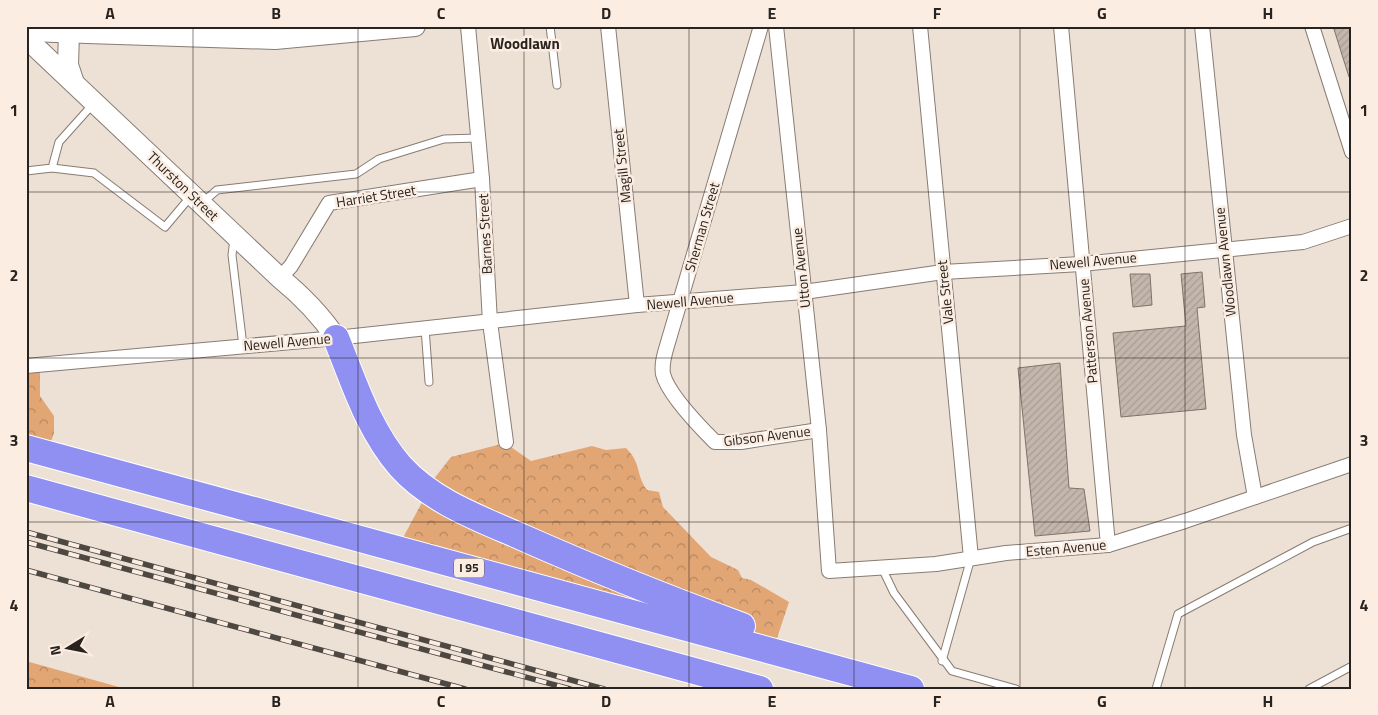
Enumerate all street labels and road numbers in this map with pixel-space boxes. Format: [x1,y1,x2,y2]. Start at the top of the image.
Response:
street label: Magill Street [607,128,636,204]
street label: Thurston Street [143,146,224,225]
street label: Harriet Street [335,179,417,212]
street label: Sherman Street [679,179,724,274]
street label: Barnes Street [472,193,497,275]
street label: Woodlawn Avenue [1208,206,1241,318]
street label: Utton Avenue [786,227,815,309]
street label: Newell Avenue [1049,246,1137,275]
street label: Vale Street [931,259,958,325]
street label: Patterson Avenue [1072,278,1103,384]
street label: Newell Avenue [646,286,734,315]
street label: Newell Avenue [243,327,331,356]
street label: Gibson Avenue [722,420,812,451]
street label: Esten Avenue [1025,534,1107,561]
road number: I 95 [454,558,484,578]

